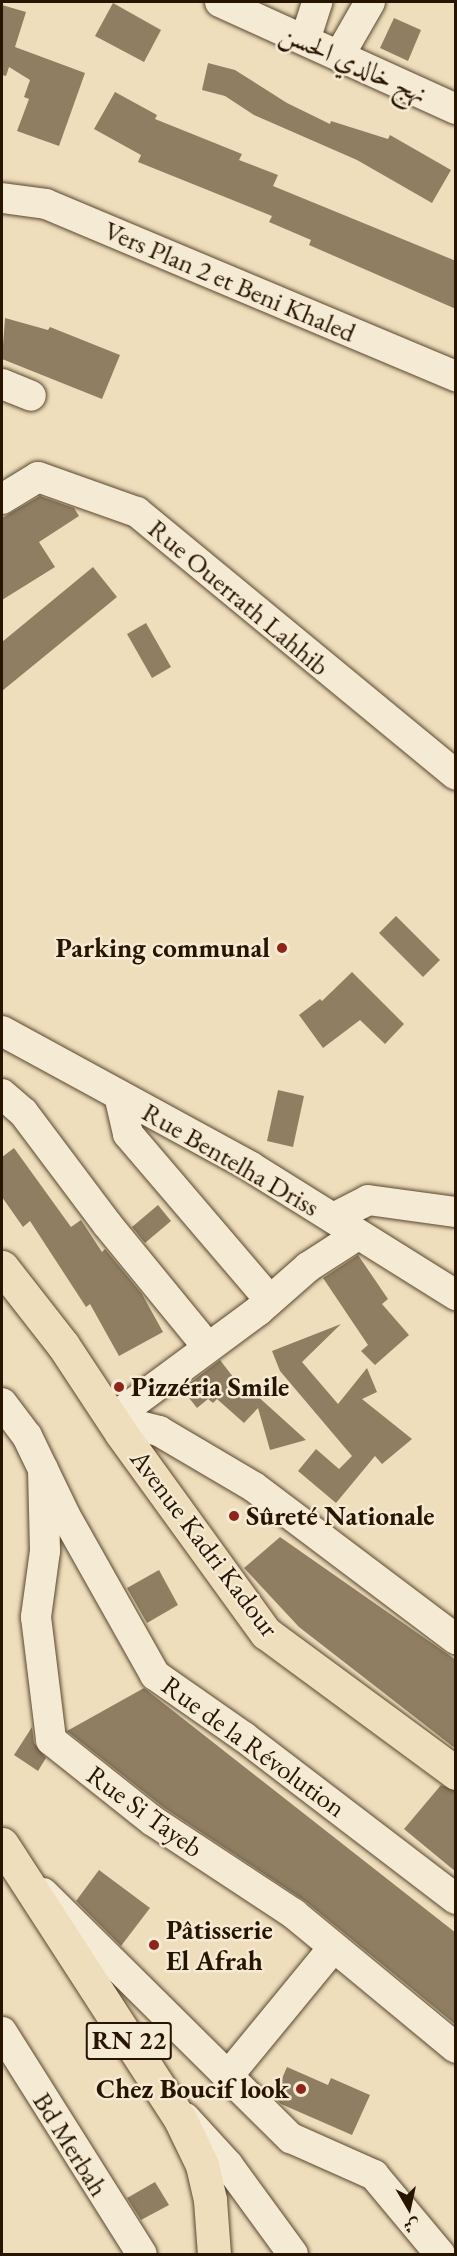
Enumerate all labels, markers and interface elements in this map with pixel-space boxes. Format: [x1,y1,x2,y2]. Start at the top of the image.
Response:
street label: نهج خالدي الحسن [276,16,432,110]
street label: Vers Plan 2 et Beni Khaled [99,213,361,349]
street label: Rue Ouerrath Lahhib [142,512,336,682]
place label: Parking communal [56,932,270,964]
marker: Parking communal [275,941,289,955]
street label: Rue Bentelha Driss [137,1095,325,1223]
place label: Pizzéria Smile [131,1371,289,1403]
marker: Pizzéria Smile [112,1380,126,1394]
street label: Avenue Kadri Kadour [124,1443,286,1643]
place label: Sûreté Nationale [246,1500,435,1532]
marker: Sûreté Nationale [227,1509,241,1523]
street label: Rue de la Révolution [156,1669,352,1823]
street label: Rue Si Tayeb [81,1758,209,1864]
place label: Pâtisserie El Afrah [166,1913,273,1976]
marker: Pâtisserie El Afrah [147,1938,161,1952]
road number: RN 22 [86,2018,172,2064]
place label: Chez Boucif look [96,2073,289,2105]
marker: Chez Boucif look [294,2082,308,2096]
street label: Bd Merbah [26,2086,116,2202]
north arrow [379,2178,439,2238]
text: ش [402,2215,421,2238]

